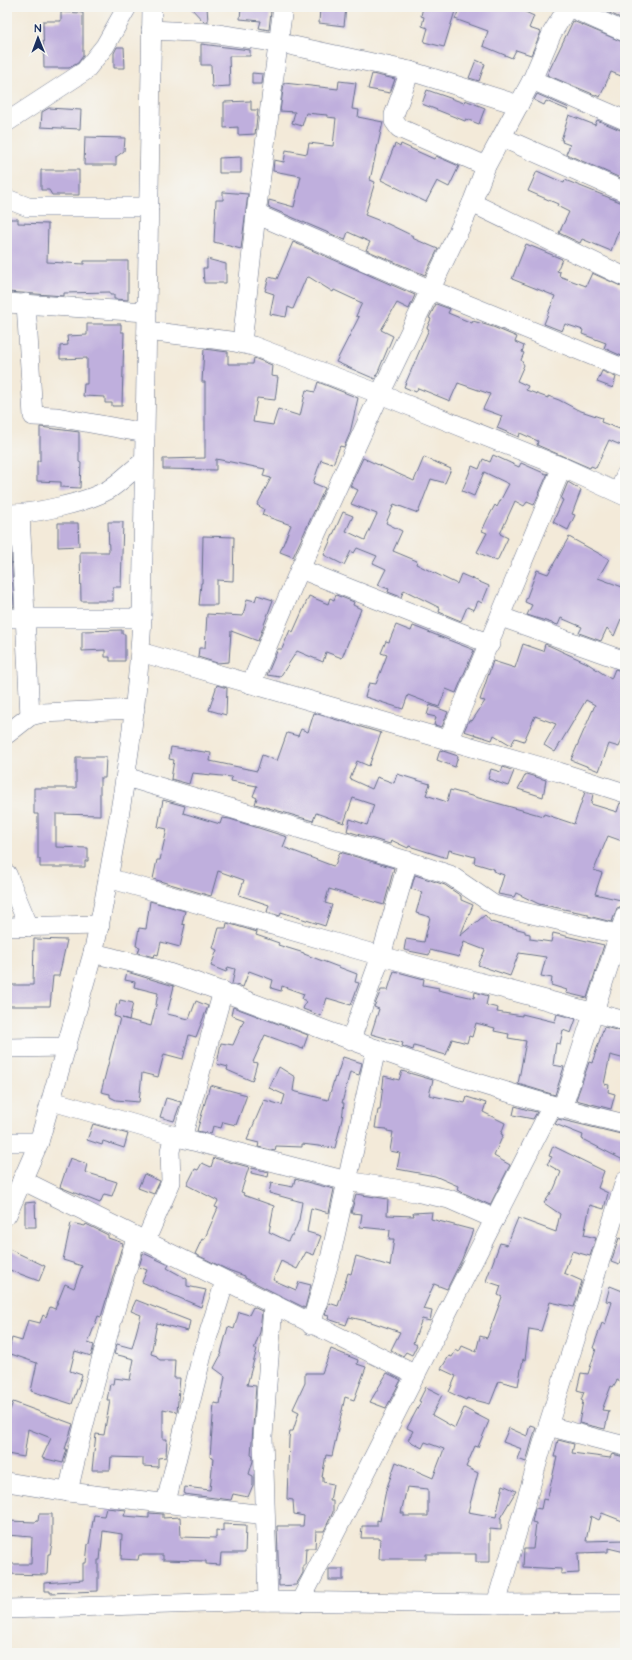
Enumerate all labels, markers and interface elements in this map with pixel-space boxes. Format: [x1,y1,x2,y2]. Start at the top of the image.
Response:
north arrow [18,18,58,58]
text: N [34,21,42,36]

